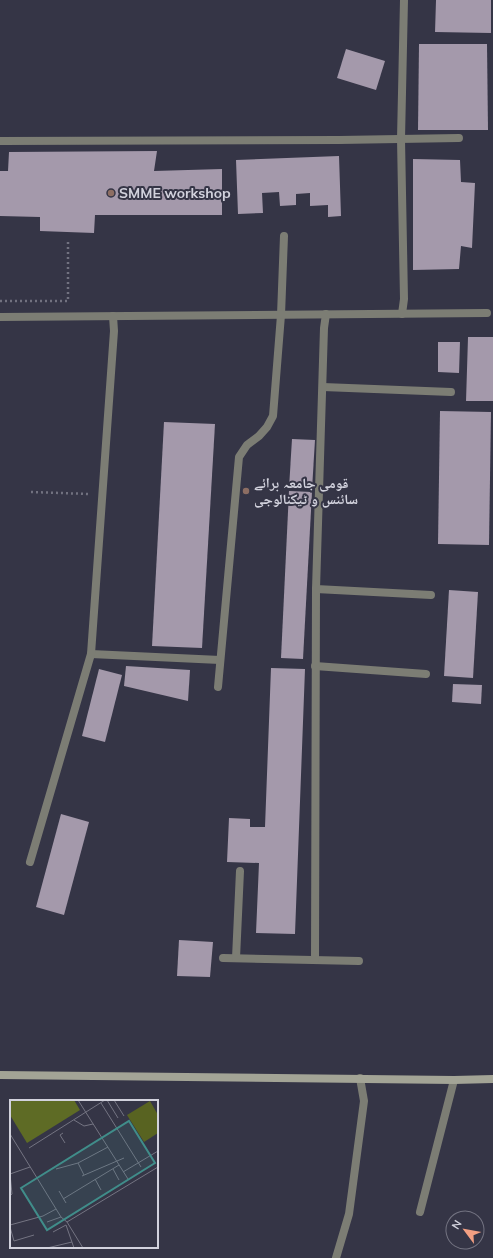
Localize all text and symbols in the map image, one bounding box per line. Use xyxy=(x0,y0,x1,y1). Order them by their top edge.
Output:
place label: SMME workshop xyxy=(119,184,231,202)
marker: SMME workshop xyxy=(106,188,116,198)
place label: قومی جامعہ برائے سائنس و ٹیکنالوجی xyxy=(254,474,358,508)
marker: قومی جامعہ برائے سائنس و ٹیکنالوجی xyxy=(241,486,251,496)
inset map xyxy=(10,1100,158,1248)
north arrow xyxy=(445,1210,485,1250)
text: N xyxy=(448,1217,465,1232)

